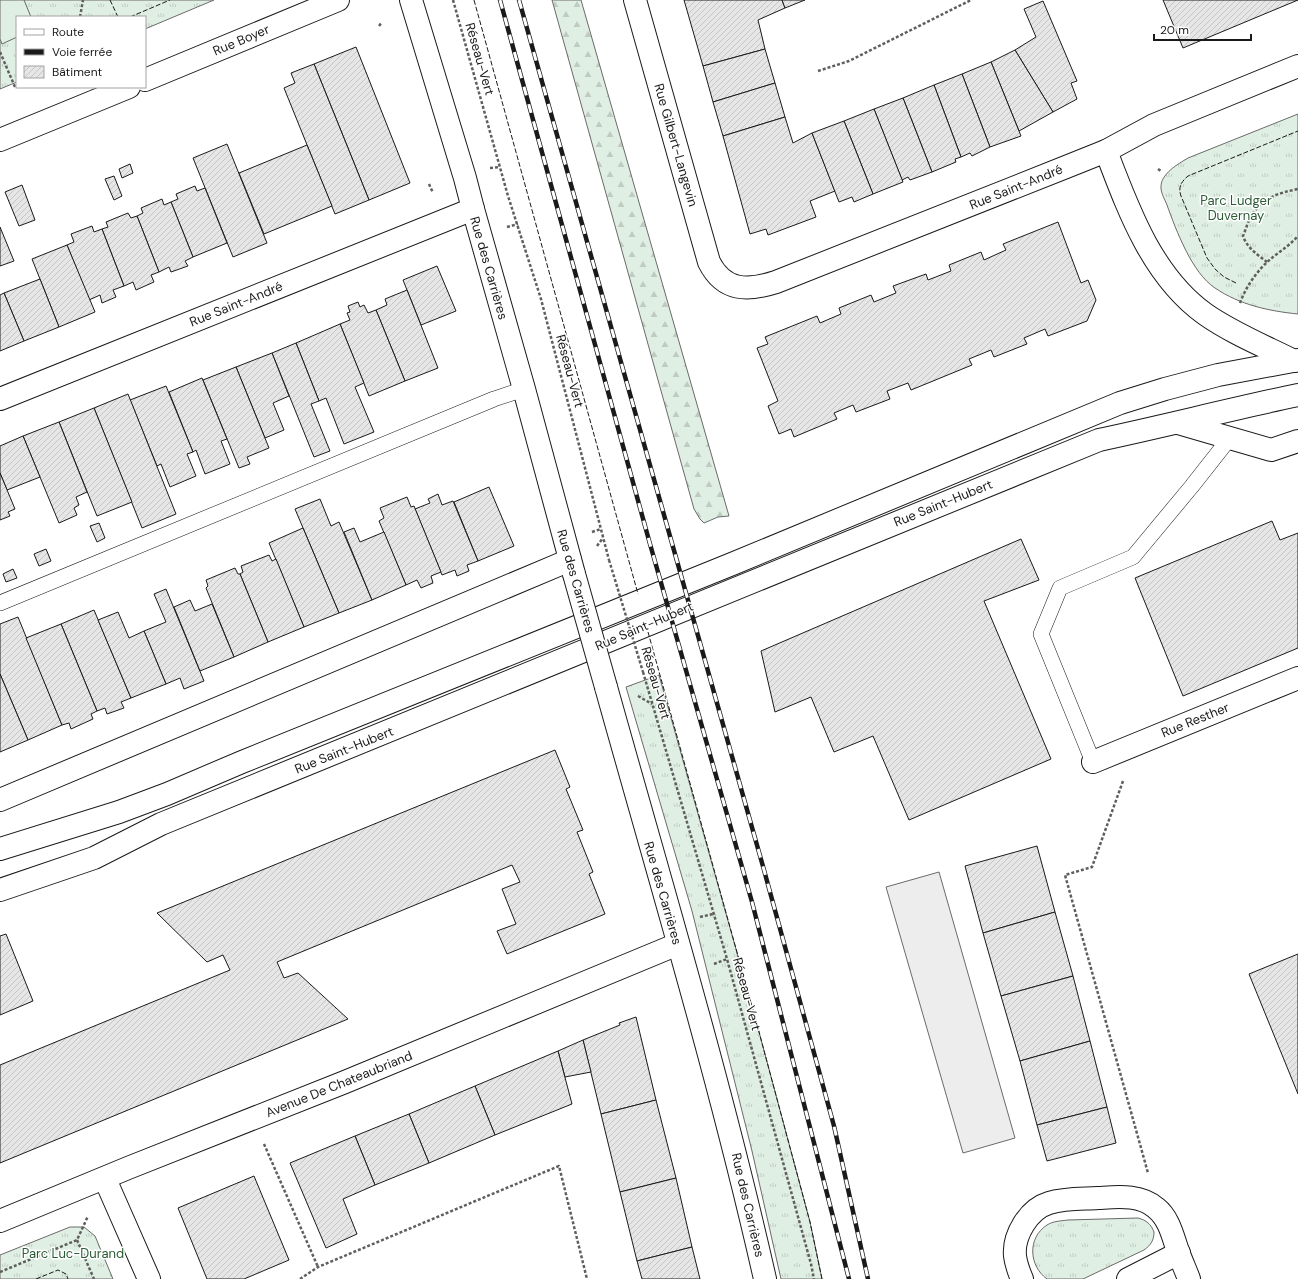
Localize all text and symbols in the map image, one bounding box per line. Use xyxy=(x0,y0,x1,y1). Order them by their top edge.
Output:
legend xyxy=(16,16,146,88)
scale bar xyxy=(1154,16,1251,42)
street label: Rue Boyer xyxy=(210,20,272,60)
street label: Réseau-Vert xyxy=(462,21,498,97)
text: 20 m xyxy=(1160,22,1189,38)
text: Route xyxy=(52,24,84,40)
text: Voie ferrée xyxy=(52,44,112,60)
text: Bâtiment xyxy=(52,64,103,80)
street label: Rue Gilbert-Langevin xyxy=(650,81,702,209)
street label: Rue Saint-André xyxy=(967,161,1065,213)
park label: Parc Ludger Duvernay xyxy=(1200,192,1272,224)
street label: Rue des Carrières xyxy=(466,214,512,322)
street label: Rue Saint-André xyxy=(187,278,285,330)
street label: Réseau-Vert xyxy=(552,333,588,409)
street label: Rue Saint-Hubert xyxy=(891,475,995,531)
street label: Rue des Carrières xyxy=(553,527,599,635)
street label: Rue Saint-Hubert xyxy=(592,598,696,654)
street label: Réseau-Vert xyxy=(638,645,674,721)
street label: Rue Resther xyxy=(1159,699,1232,741)
street label: Rue Saint-Hubert xyxy=(292,722,396,778)
street label: Rue des Carrières xyxy=(640,839,686,947)
street label: Réseau-Vert xyxy=(729,956,765,1032)
street label: Avenue De Chateaubriand xyxy=(263,1047,415,1121)
street label: Rue des Carrières xyxy=(728,1151,768,1259)
park label: Parc Luc-Durand xyxy=(22,1245,124,1262)

